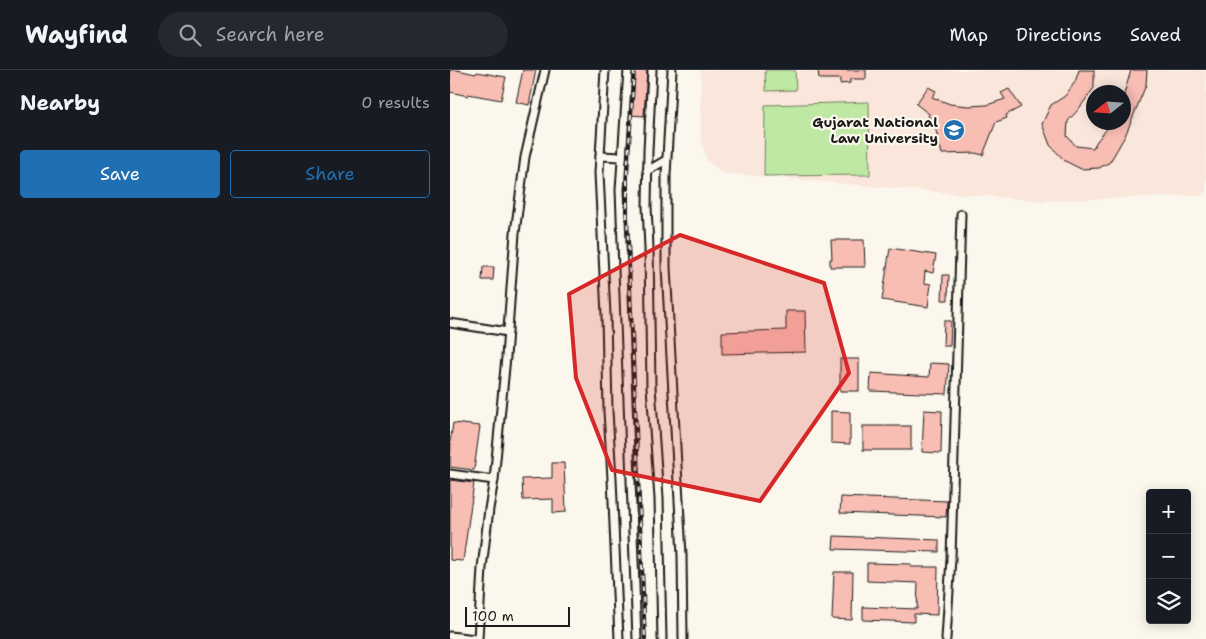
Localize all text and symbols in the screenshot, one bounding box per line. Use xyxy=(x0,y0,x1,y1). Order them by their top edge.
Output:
search box xyxy=(158,12,508,57)
text: Wayfind xyxy=(25,19,128,51)
icon: search xyxy=(176,21,204,49)
text: Search here xyxy=(216,22,324,47)
text: Map xyxy=(950,23,988,47)
text: Directions xyxy=(1016,23,1102,47)
text: Saved xyxy=(1130,23,1181,47)
north arrow xyxy=(1086,85,1131,130)
text: Nearby xyxy=(20,89,100,117)
text: 0 results xyxy=(361,92,430,113)
place label: Gujarat National Law University xyxy=(812,113,938,147)
school or university icon: Gujarat National Law University xyxy=(942,118,966,142)
button: Save xyxy=(20,150,220,198)
button: Share xyxy=(230,150,430,198)
map controls xyxy=(1146,489,1191,624)
button: + xyxy=(1146,489,1191,534)
button: − xyxy=(1146,534,1191,579)
button: layers xyxy=(1146,579,1191,624)
scale bar xyxy=(465,604,570,627)
text: 100 m xyxy=(472,607,514,625)

